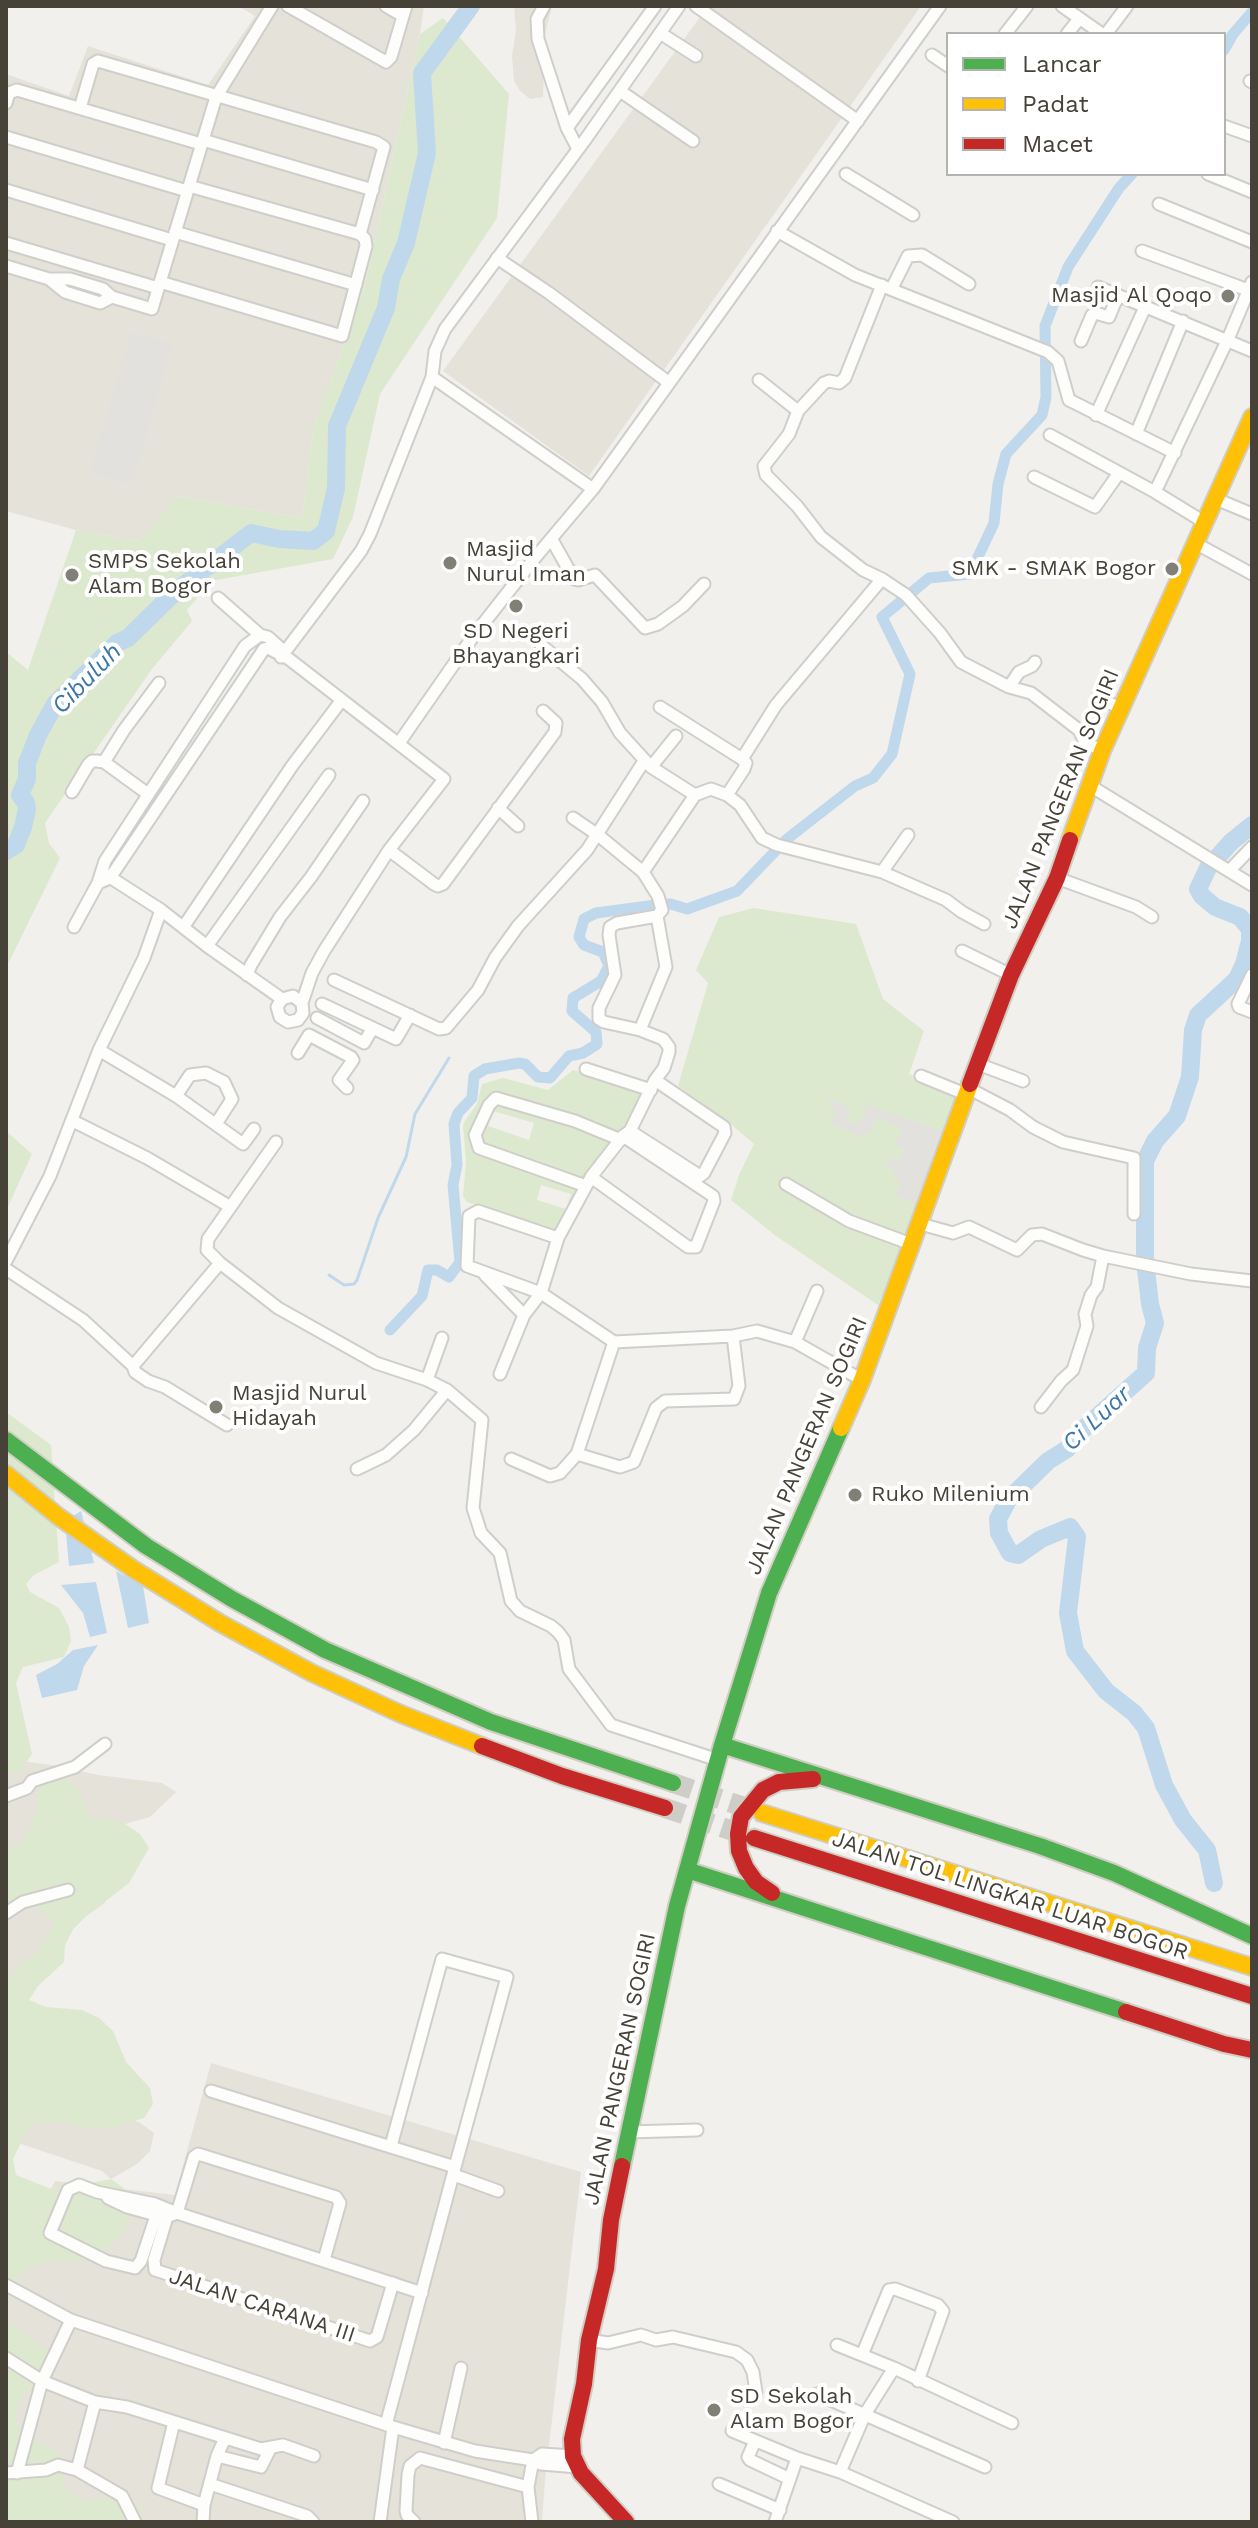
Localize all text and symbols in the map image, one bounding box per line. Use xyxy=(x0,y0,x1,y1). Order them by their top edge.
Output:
legend xyxy=(946,32,1226,176)
text: Lancar xyxy=(1022,50,1102,78)
text: Padat xyxy=(1022,90,1088,118)
text: Macet xyxy=(1022,130,1093,158)
place label: Masjid Al Qoqo xyxy=(1051,283,1212,309)
marker: Masjid Al Qoqo xyxy=(1219,287,1237,305)
place label: Masjid Nurul Iman xyxy=(466,537,586,588)
place label: SMPS Sekolah Alam Bogor xyxy=(88,549,241,600)
marker: Masjid Nurul Iman xyxy=(441,554,459,572)
place label: SMK - SMAK Bogor xyxy=(952,556,1156,582)
marker: SMK - SMAK Bogor xyxy=(1163,560,1181,578)
marker: SMPS Sekolah Alam Bogor xyxy=(63,566,81,584)
marker: SD Negeri Bhayangkari xyxy=(507,597,525,615)
place label: SD Negeri Bhayangkari xyxy=(452,619,580,670)
water label: Cibuluh xyxy=(46,638,128,720)
street label: JALAN PANGERAN SOGIRI xyxy=(997,665,1125,933)
street label: JALAN PANGERAN SOGIRI xyxy=(741,1313,873,1579)
water label: Ci Luar xyxy=(1057,1380,1137,1458)
place label: Masjid Nurul Hidayah xyxy=(232,1381,367,1432)
marker: Masjid Nurul Hidayah xyxy=(207,1398,225,1416)
place label: Ruko Milenium xyxy=(871,1482,1030,1508)
marker: Ruko Milenium xyxy=(846,1486,864,1504)
street label: JALAN TOL LINGKAR LUAR BOGOR xyxy=(829,1826,1191,1966)
street label: JALAN PANGERAN SOGIRI xyxy=(578,1930,662,2208)
street label: JALAN CARANA III xyxy=(166,2263,358,2349)
place label: SD Sekolah Alam Bogor xyxy=(730,2384,854,2436)
marker: SD Sekolah Alam Bogor xyxy=(705,2401,723,2419)

